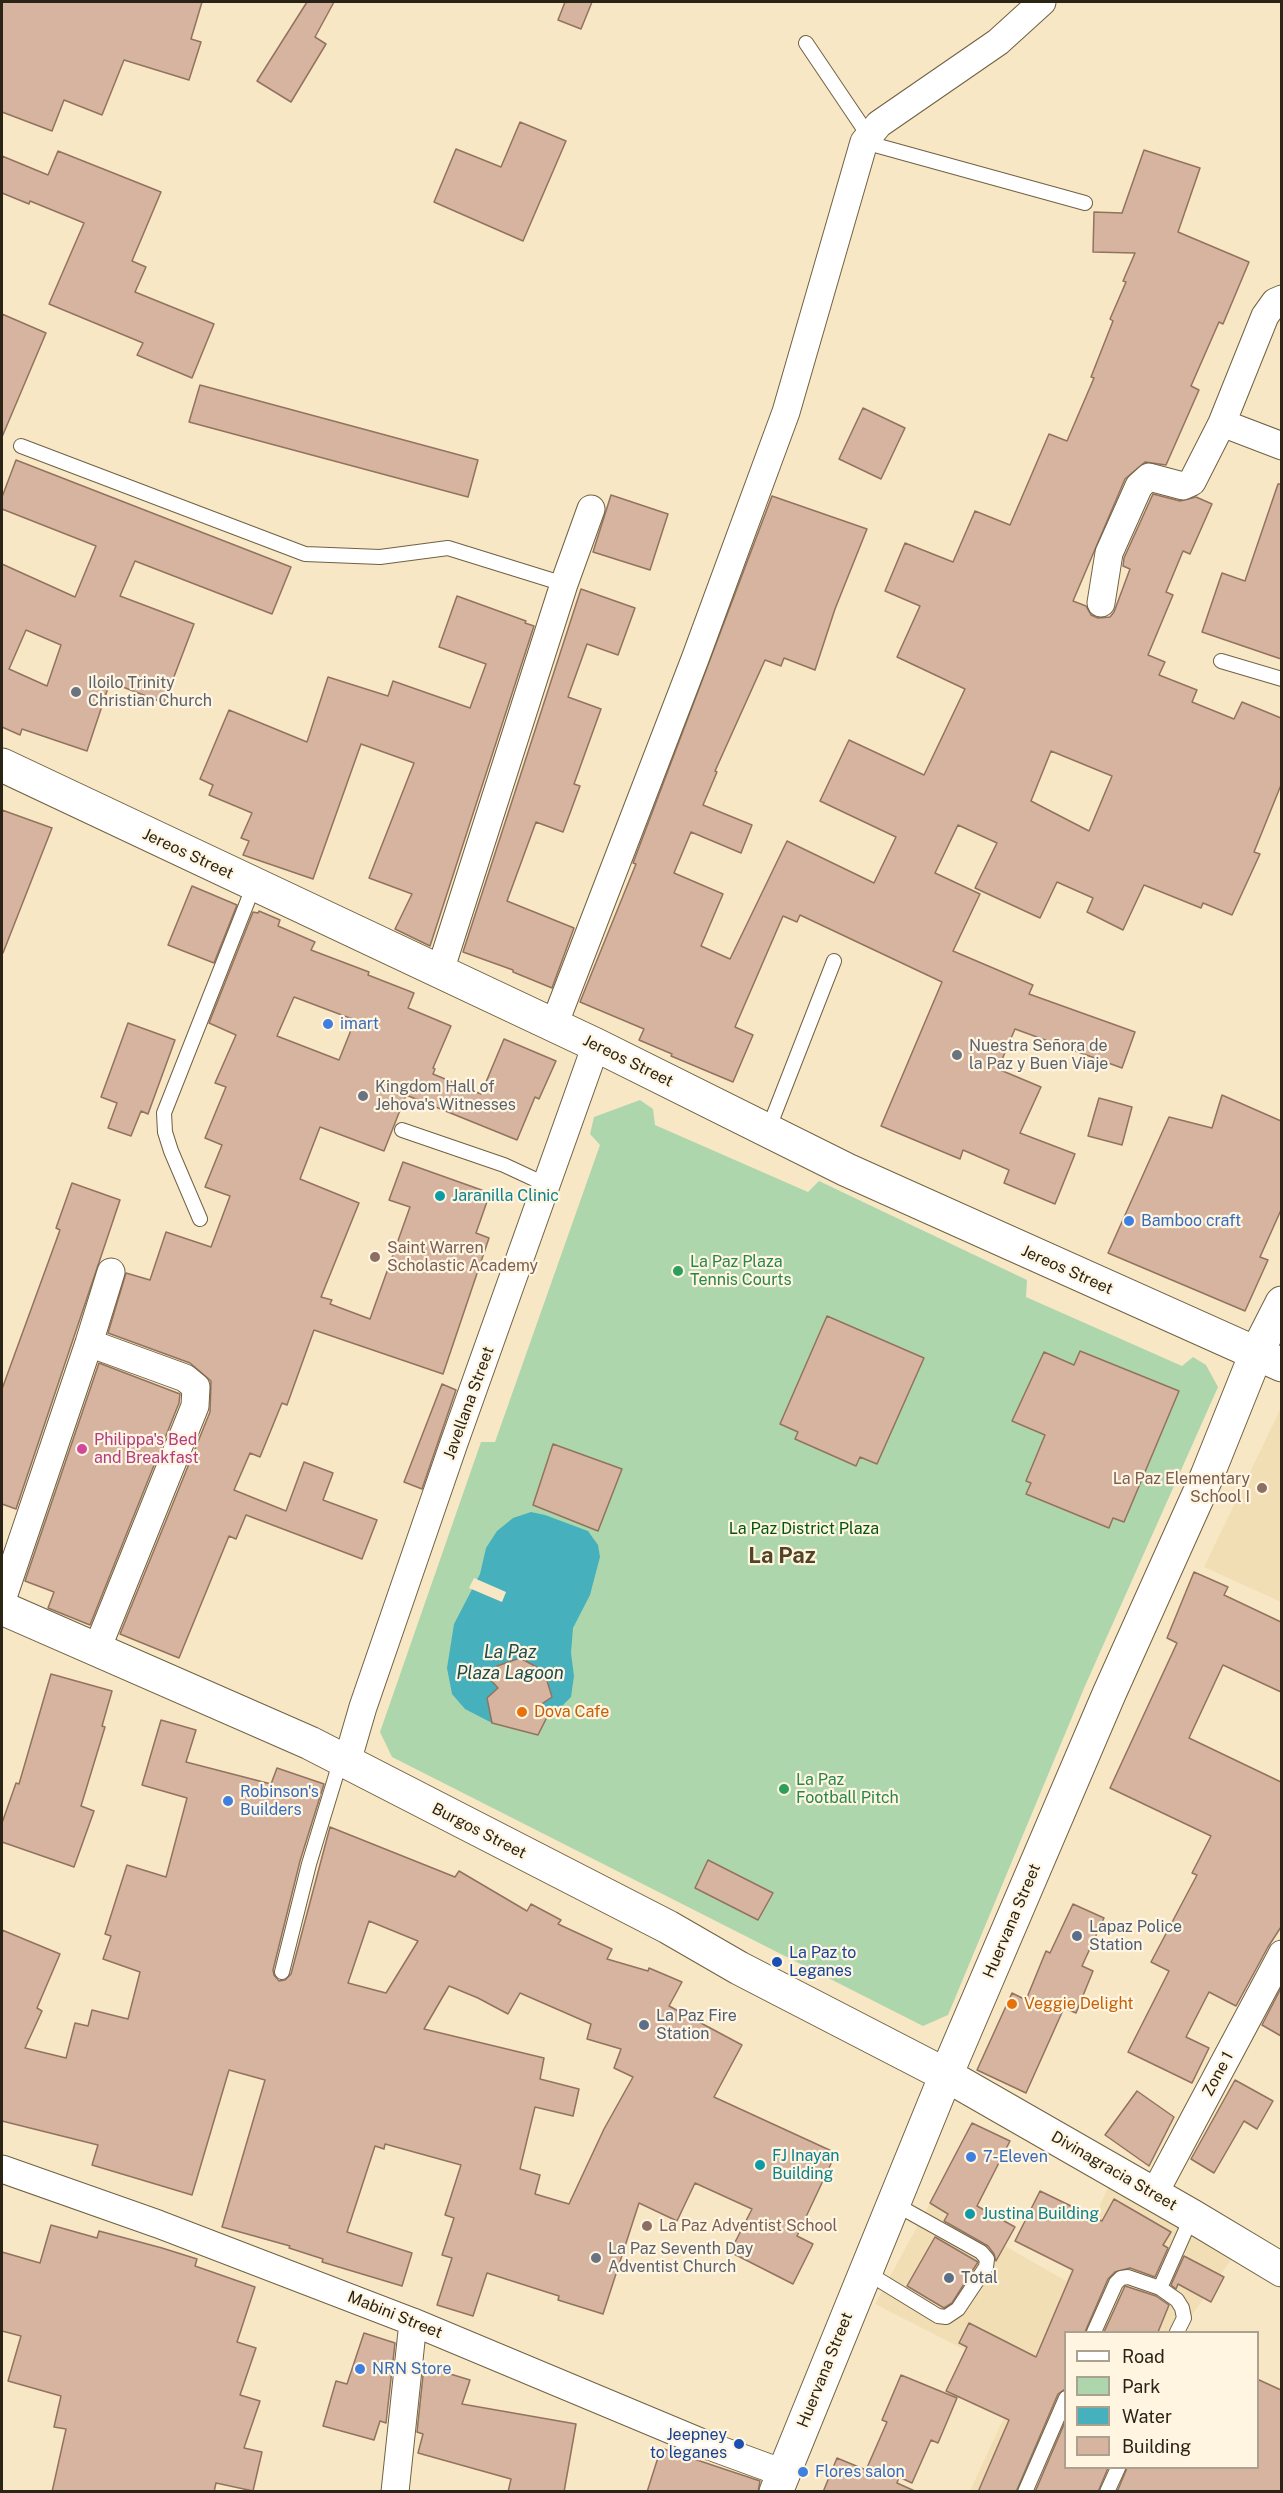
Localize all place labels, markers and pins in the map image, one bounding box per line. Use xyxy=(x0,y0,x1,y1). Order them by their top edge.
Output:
place label: Iloilo Trinity Christian Church xyxy=(88,673,212,711)
marker: Iloilo Trinity Christian Church xyxy=(69,685,83,699)
place label: imart xyxy=(340,1014,379,1034)
marker: imart xyxy=(321,1017,335,1031)
place label: Nuestra Señora de la Paz y Buen Viaje xyxy=(969,1036,1108,1074)
marker: Nuestra Señora de la Paz y Buen Viaje xyxy=(950,1048,964,1062)
place label: Kingdom Hall of Jehova's Witnesses xyxy=(375,1077,516,1115)
marker: Kingdom Hall of Jehova's Witnesses xyxy=(356,1089,370,1103)
place label: Jaranilla Clinic xyxy=(452,1186,559,1206)
marker: Jaranilla Clinic xyxy=(433,1189,447,1203)
place label: Bamboo craft xyxy=(1141,1211,1241,1231)
marker: Bamboo craft xyxy=(1122,1214,1136,1228)
place label: Saint Warren Scholastic Academy xyxy=(387,1238,538,1276)
marker: Saint Warren Scholastic Academy xyxy=(368,1250,382,1264)
place label: La Paz Plaza Tennis Courts xyxy=(690,1252,792,1290)
marker: La Paz Plaza Tennis Courts xyxy=(671,1264,685,1278)
place label: Philippa's Bed and Breakfast xyxy=(94,1430,199,1468)
marker: Philippa's Bed and Breakfast xyxy=(75,1442,89,1456)
place label: La Paz Elementary School I xyxy=(1113,1469,1250,1507)
marker: La Paz Elementary School I xyxy=(1255,1481,1269,1495)
place label: Dova Cafe xyxy=(534,1702,609,1722)
marker: Dova Cafe xyxy=(515,1705,529,1719)
place label: La Paz Football Pitch xyxy=(796,1770,899,1808)
place label: Robinson's Builders xyxy=(240,1782,319,1820)
marker: La Paz Football Pitch xyxy=(777,1782,791,1796)
marker: Robinson's Builders xyxy=(221,1794,235,1808)
place label: Lapaz Police Station xyxy=(1089,1917,1182,1955)
marker: Lapaz Police Station xyxy=(1070,1929,1084,1943)
place label: La Paz to Leganes xyxy=(789,1943,856,1981)
marker: La Paz to Leganes xyxy=(770,1955,784,1969)
place label: Veggie Delight xyxy=(1024,1994,1134,2014)
marker: Veggie Delight xyxy=(1005,1997,1019,2011)
place label: La Paz Fire Station xyxy=(656,2006,737,2044)
marker: La Paz Fire Station xyxy=(637,2018,651,2032)
place label: FJ Inayan Building xyxy=(772,2146,840,2184)
place label: 7-Eleven xyxy=(983,2147,1048,2167)
marker: 7-Eleven xyxy=(964,2150,978,2164)
marker: FJ Inayan Building xyxy=(753,2158,767,2172)
place label: Justina Building xyxy=(982,2204,1099,2224)
marker: Justina Building xyxy=(963,2207,977,2221)
place label: La Paz Adventist School xyxy=(659,2216,837,2236)
marker: La Paz Adventist School xyxy=(640,2219,654,2233)
place label: La Paz Seventh Day Adventist Church xyxy=(608,2239,753,2277)
marker: La Paz Seventh Day Adventist Church xyxy=(589,2251,603,2265)
place label: Total xyxy=(961,2268,998,2288)
marker: Total xyxy=(942,2271,956,2285)
place label: NRN Store xyxy=(372,2359,451,2379)
marker: NRN Store xyxy=(353,2362,367,2376)
place label: Jeepney to leganes xyxy=(650,2425,727,2463)
marker: Jeepney to leganes xyxy=(732,2437,746,2451)
place label: Flores salon xyxy=(815,2462,905,2482)
marker: Flores salon xyxy=(796,2465,810,2479)

